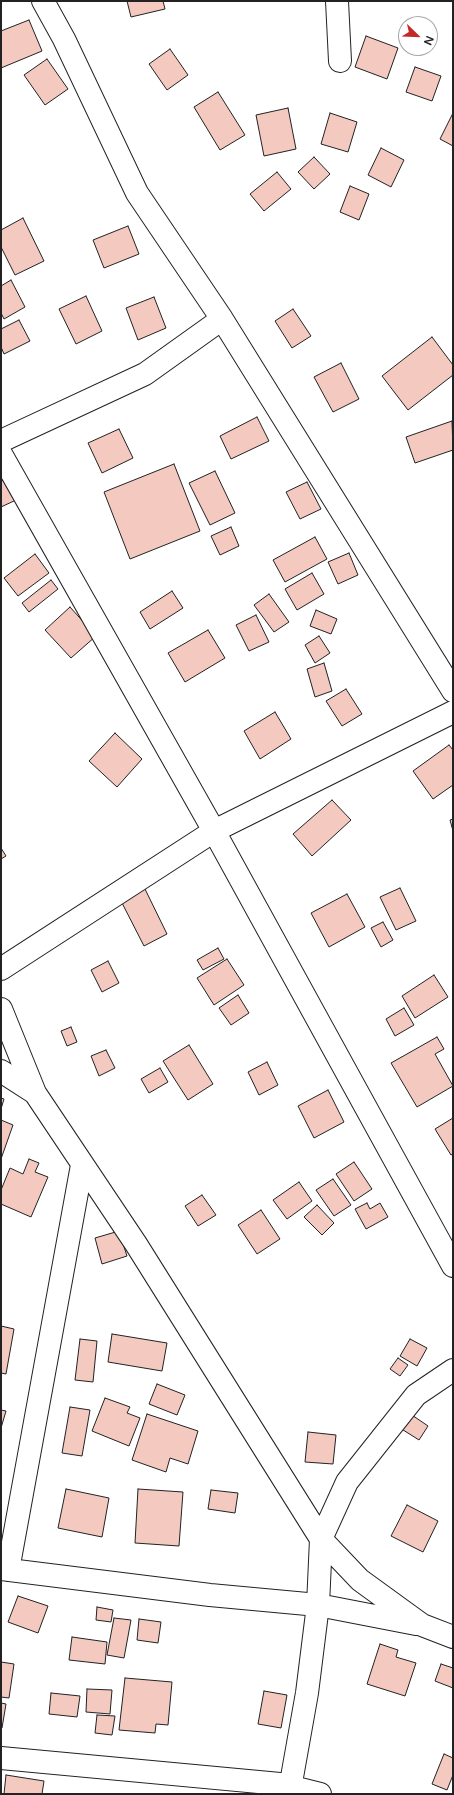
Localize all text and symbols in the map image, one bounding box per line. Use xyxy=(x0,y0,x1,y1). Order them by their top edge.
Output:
north arrow xyxy=(398,16,438,56)
text: N xyxy=(421,34,436,47)

